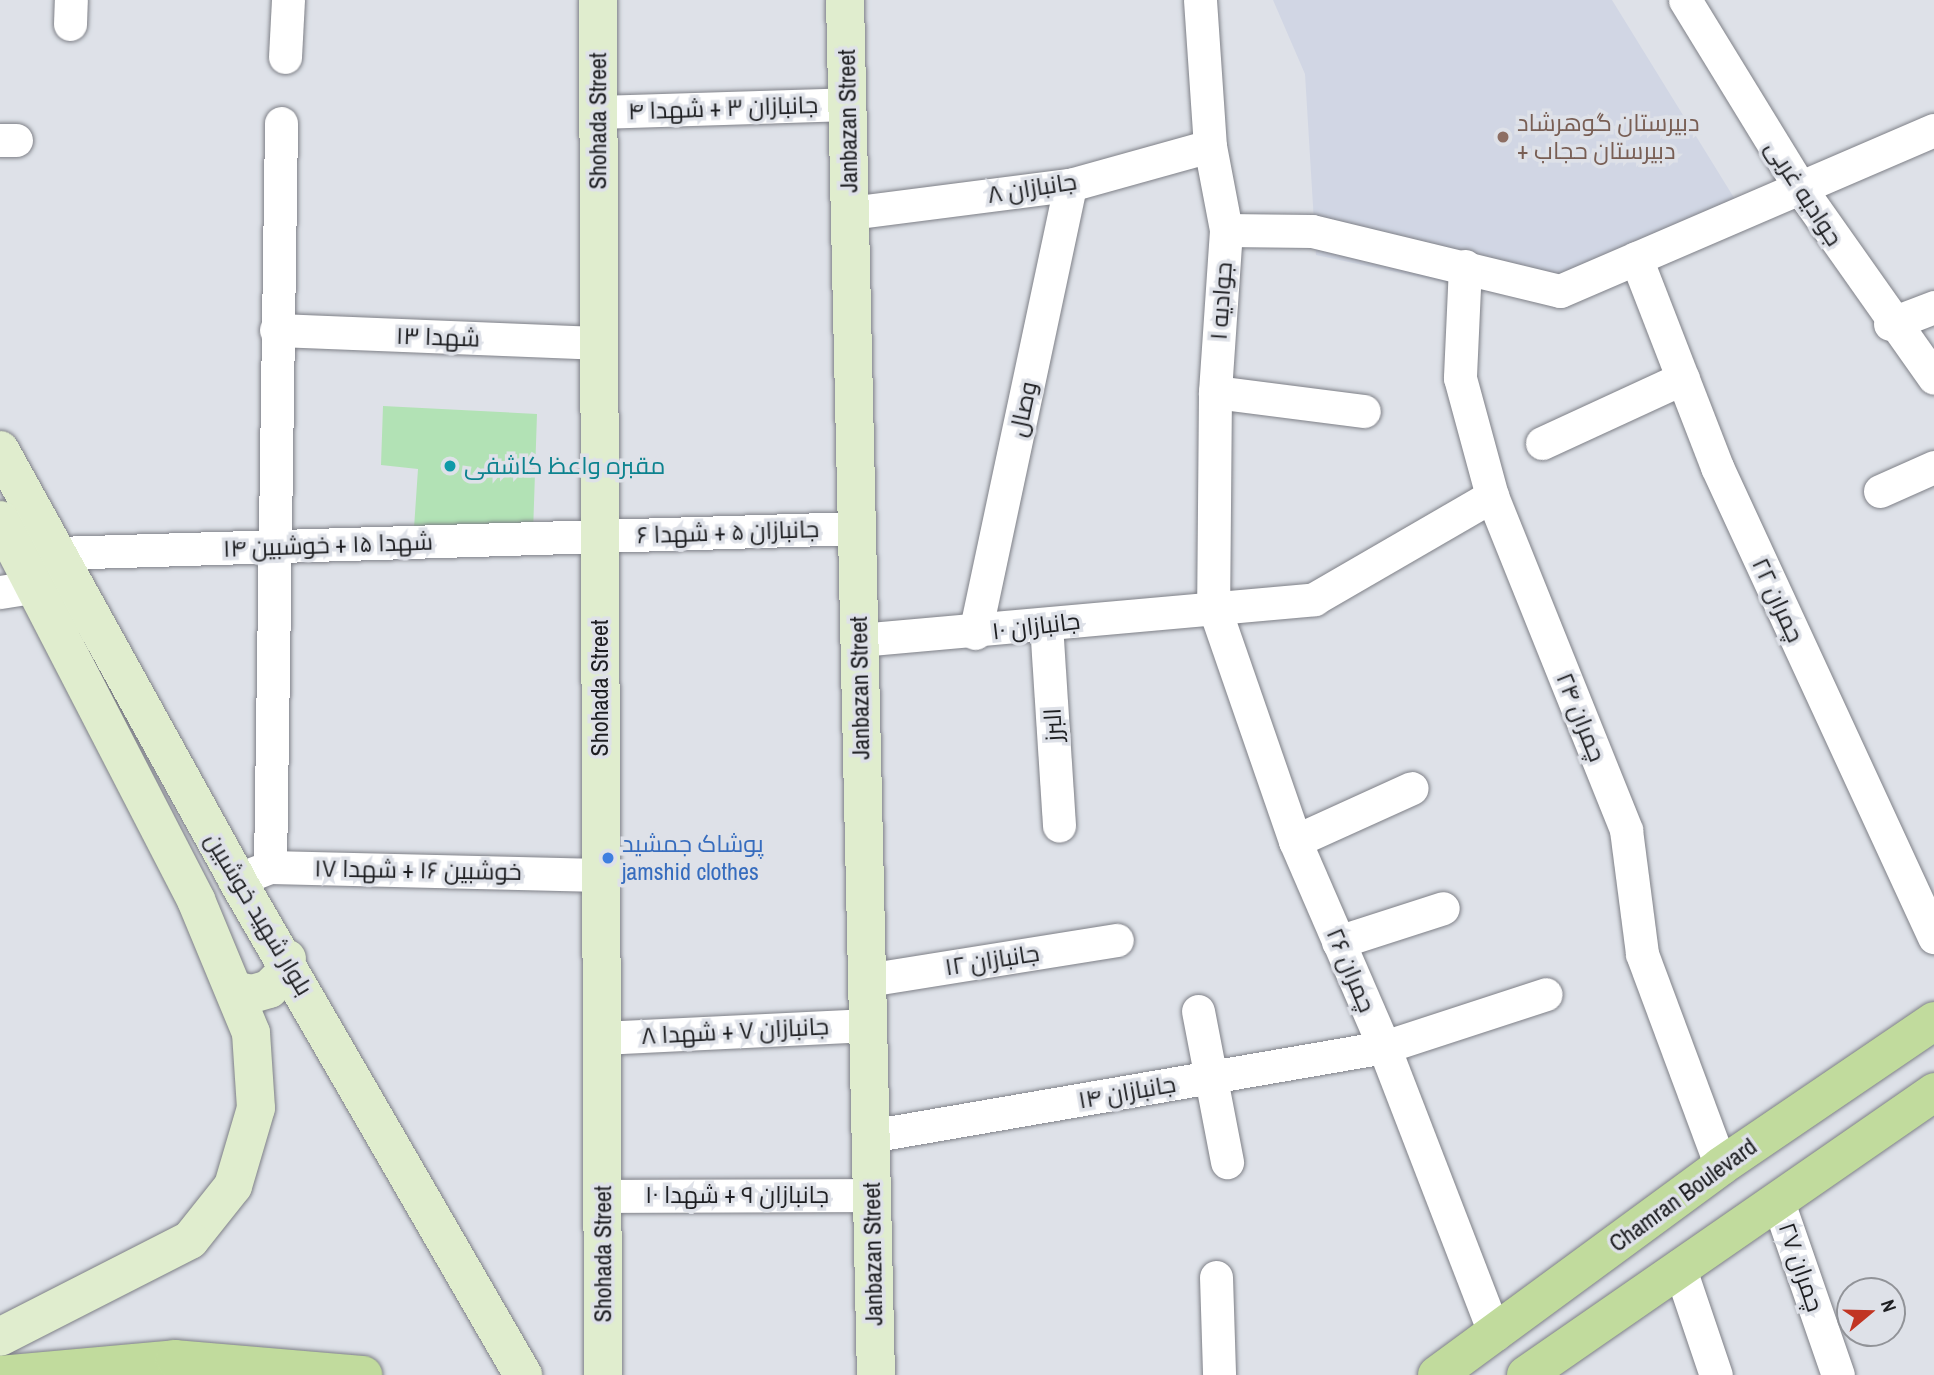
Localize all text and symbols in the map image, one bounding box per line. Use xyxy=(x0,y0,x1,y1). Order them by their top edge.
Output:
street label: Janbazan Street xyxy=(832,49,864,193)
street label: Shohada Street xyxy=(584,53,612,189)
street label: جانبازان ۳ + شهدا ۴ xyxy=(627,90,819,126)
place label: دبیرستان گوهرشاد + دبیرستان حجاب xyxy=(1517,109,1700,165)
marker: دبیرستان گوهرشاد + دبیرستان حجاب xyxy=(1495,129,1511,145)
street label: جوادیه غربی xyxy=(1759,135,1849,251)
street label: جانبازان ۸ xyxy=(985,167,1079,209)
street label: جوادیه ۱ xyxy=(1204,261,1238,341)
street label: شهدا ۱۳ xyxy=(395,321,481,353)
street label: وصال xyxy=(1003,379,1043,439)
place label: مقبره واعظ کاشفی xyxy=(464,452,665,480)
marker: مقبره واعظ کاشفی xyxy=(442,458,458,474)
street label: جانبازان ۵ + شهدا ۶ xyxy=(636,514,820,550)
street label: شهدا ۱۵ + خوشبین ۱۴ xyxy=(222,527,434,563)
street label: چمران ۲۲ xyxy=(1746,553,1810,647)
street label: جانبازان ۱۰ xyxy=(990,606,1082,646)
street label: Janbazan Street xyxy=(844,616,876,760)
street label: Shohada Street xyxy=(586,620,614,756)
street label: چمران ۲۴ xyxy=(1550,668,1612,766)
street label: البرز xyxy=(1038,707,1068,743)
street label: بلوار شهید خوشبین xyxy=(199,827,319,1001)
place label: پوشاک جمشید jamshid clothes xyxy=(622,830,764,886)
marker: پوشاک جمشید jamshid clothes xyxy=(600,850,616,866)
street label: خوشبین ۱۶ + شهدا ۱۷ xyxy=(314,854,522,886)
street label: چمران ۲۶ xyxy=(1320,924,1382,1016)
street label: جانبازان ۱۲ xyxy=(943,938,1041,982)
street label: جانبازان ۷ + شهدا ۸ xyxy=(640,1012,830,1050)
street label: جانبازان ۱۴ xyxy=(1076,1069,1178,1115)
street label: Chamran Boulevard xyxy=(1604,1132,1762,1258)
street label: جانبازان ۹ + شهدا ۱۰ xyxy=(645,1181,829,1209)
street label: Janbazan Street xyxy=(857,1182,889,1326)
street label: Shohada Street xyxy=(589,1186,617,1322)
street label: چمران ۲۷ xyxy=(1772,1219,1830,1315)
north arrow xyxy=(1836,1277,1906,1347)
text: N xyxy=(1875,1296,1903,1315)

